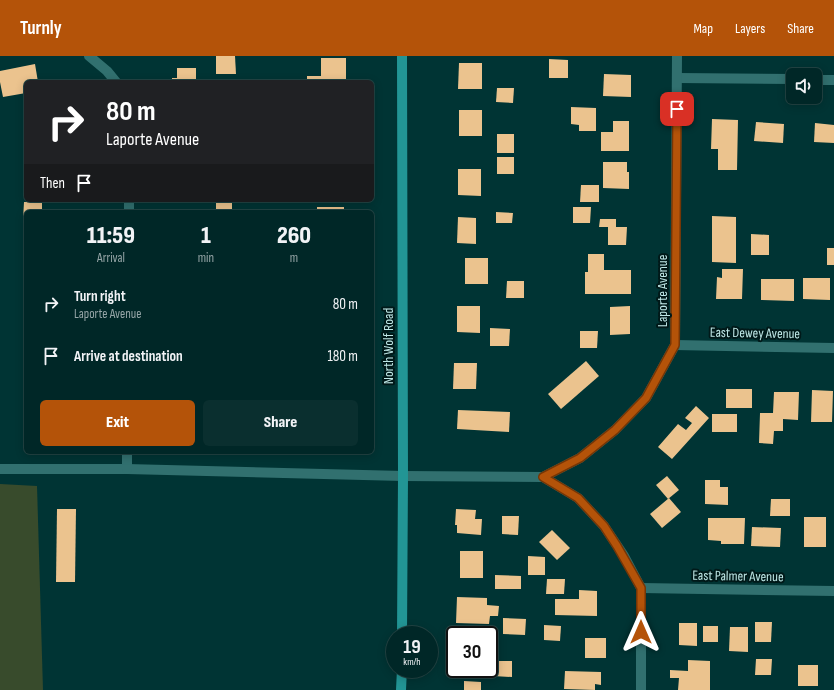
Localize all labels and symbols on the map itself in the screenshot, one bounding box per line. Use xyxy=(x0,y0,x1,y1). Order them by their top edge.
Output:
pin xyxy=(660,92,694,126)
street label: Laporte Avenue xyxy=(654,255,671,327)
street label: North Wolf Road xyxy=(380,308,397,384)
street label: East Dewey Avenue xyxy=(710,324,800,342)
street label: East Palmer Avenue xyxy=(692,567,784,585)
position arrow xyxy=(620,611,662,653)
speed limit sign: 30 xyxy=(446,626,498,678)

